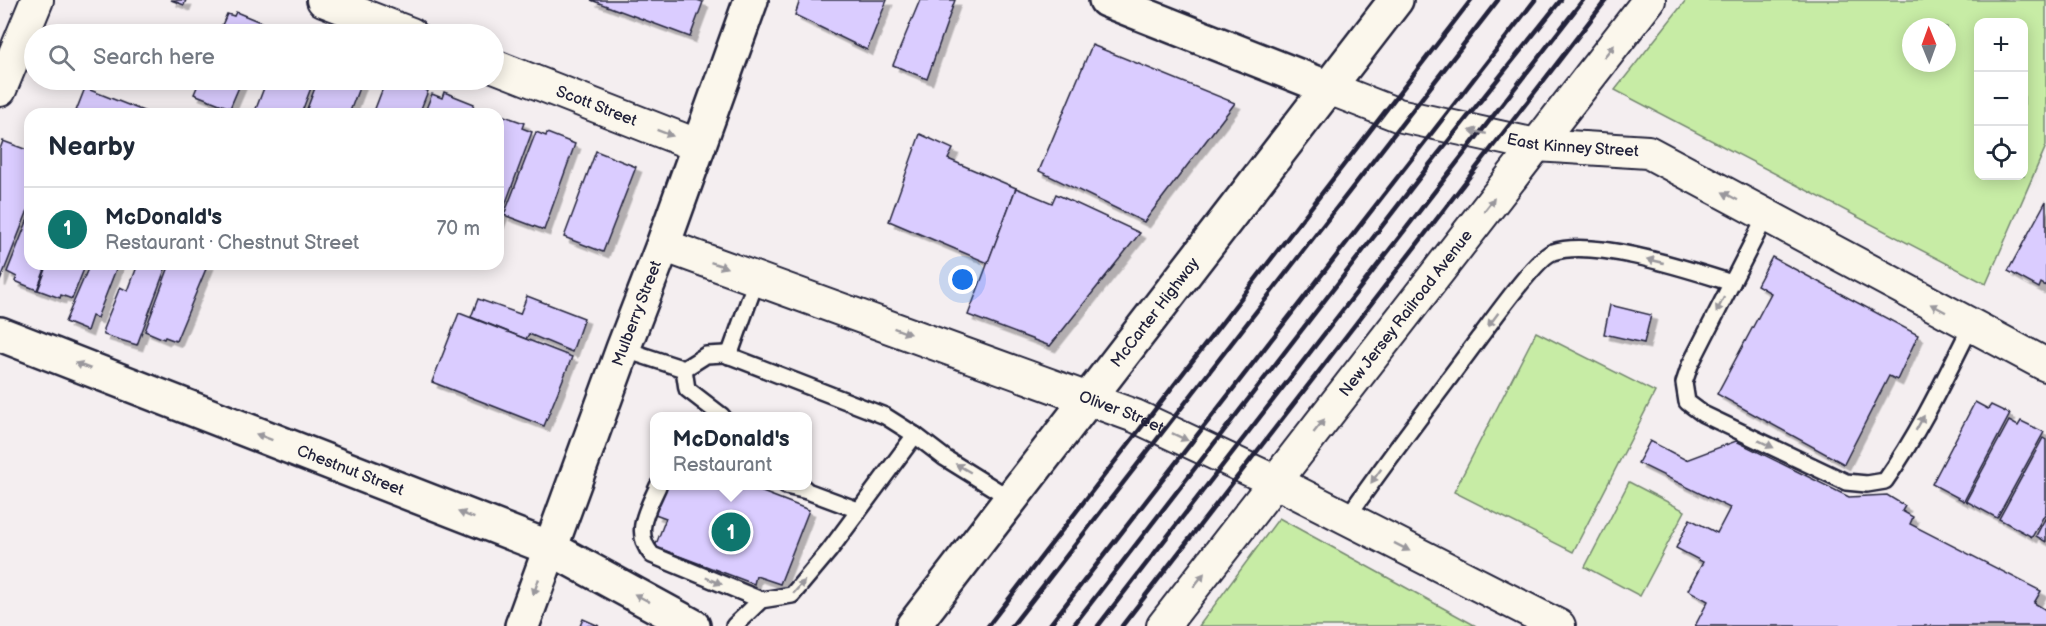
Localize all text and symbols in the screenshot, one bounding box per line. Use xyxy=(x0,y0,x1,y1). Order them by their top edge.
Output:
north arrow xyxy=(1902,18,1956,72)
map controls xyxy=(1974,18,2028,180)
button: + xyxy=(1974,18,2028,72)
search box xyxy=(24,24,504,90)
icon: search xyxy=(45,41,78,74)
text: Search here xyxy=(93,44,215,71)
one-way arrow xyxy=(1603,44,1615,59)
button: − xyxy=(1974,72,2028,126)
street label: Scott Street xyxy=(553,82,640,130)
button: locate xyxy=(1974,126,2028,180)
one-way arrow xyxy=(1469,127,1488,137)
one-way arrow xyxy=(657,129,675,139)
street label: East Kinney Street xyxy=(1505,129,1639,161)
text: Nearby xyxy=(48,132,135,163)
one-way arrow xyxy=(1721,191,1738,201)
one-way arrow xyxy=(1483,197,1496,213)
text: McDonald's xyxy=(105,204,222,231)
text: 1 xyxy=(63,217,72,241)
text: 70 m xyxy=(436,217,480,241)
street label: New Jersey Railroad Avenue xyxy=(1335,226,1477,400)
text: Restaurant · Chestnut Street xyxy=(105,231,359,255)
street label: McCarter Highway xyxy=(1107,253,1204,371)
one-way arrow xyxy=(1646,256,1665,266)
street label: Mulberry Street xyxy=(608,258,666,369)
one-way arrow xyxy=(710,260,728,270)
your location xyxy=(948,265,977,294)
one-way arrow xyxy=(1716,297,1725,314)
one-way arrow xyxy=(1930,303,1947,313)
one-way arrow xyxy=(1488,312,1500,327)
one-way arrow xyxy=(893,327,911,337)
one-way arrow xyxy=(73,361,91,371)
street label: Oliver Street xyxy=(1076,387,1167,438)
popup xyxy=(650,412,812,490)
one-way arrow xyxy=(1915,415,1925,432)
one-way arrow xyxy=(1312,418,1325,434)
text: McDonald's xyxy=(672,426,790,453)
one-way arrow xyxy=(255,432,273,442)
one-way arrow xyxy=(1172,433,1189,442)
one-way arrow xyxy=(1758,439,1775,448)
street label: Chestnut Street xyxy=(294,441,407,500)
text: Restaurant xyxy=(672,453,772,477)
one-way arrow xyxy=(954,463,971,473)
one-way arrow xyxy=(1370,467,1382,483)
one-way arrow xyxy=(456,510,474,520)
pin: 1 xyxy=(712,510,750,554)
one-way arrow xyxy=(1394,542,1411,552)
one-way arrow xyxy=(1193,572,1205,588)
one-way arrow xyxy=(705,576,723,586)
one-way arrow xyxy=(530,578,540,596)
one-way arrow xyxy=(792,579,805,595)
one-way arrow xyxy=(633,593,650,603)

